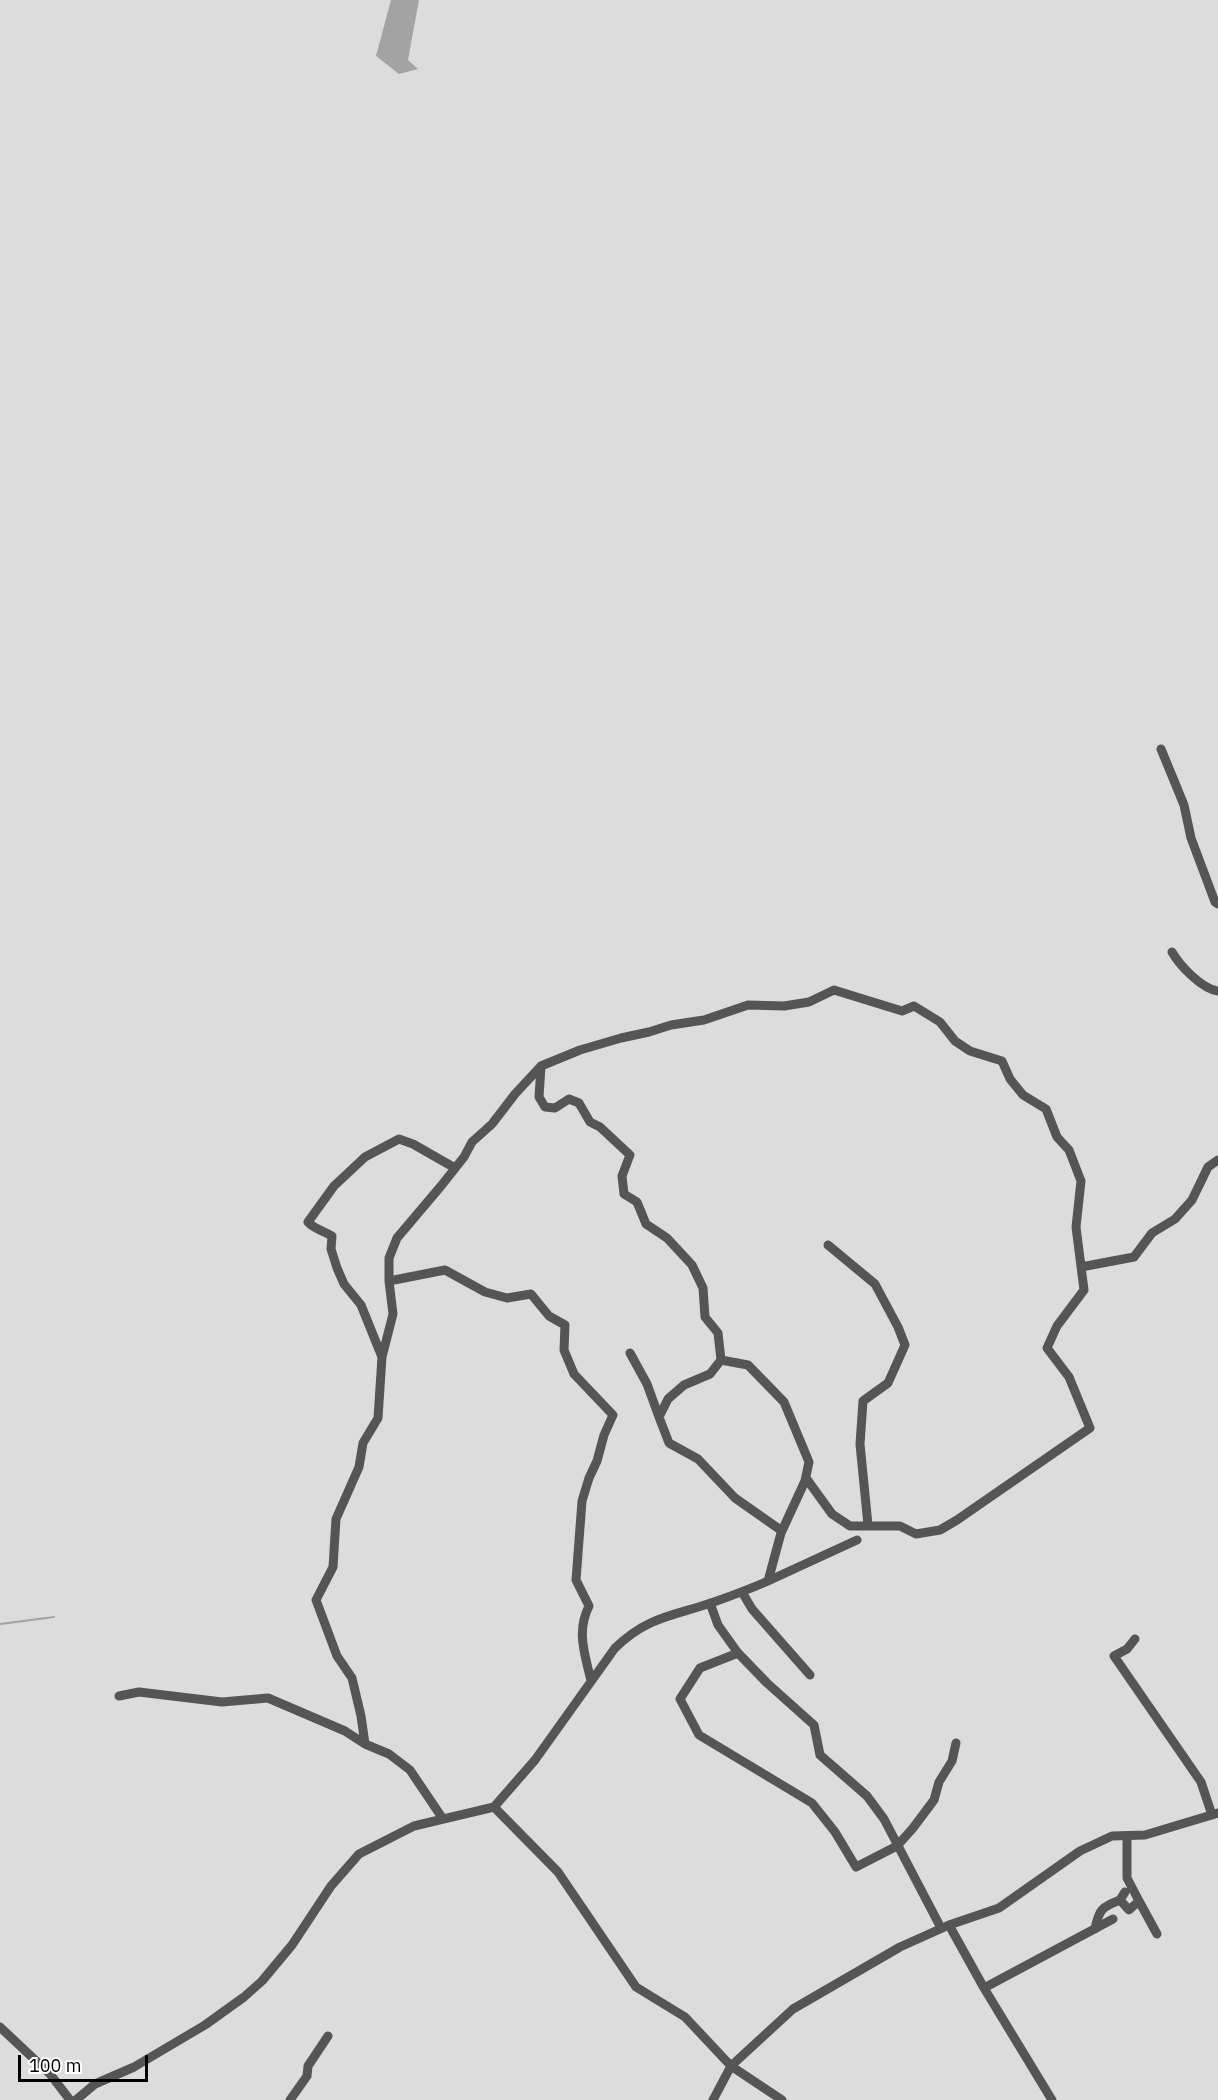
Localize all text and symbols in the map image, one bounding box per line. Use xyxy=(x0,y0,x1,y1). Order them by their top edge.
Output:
scale bar xyxy=(21,2043,152,2081)
text: 100 m xyxy=(29,2054,81,2077)

